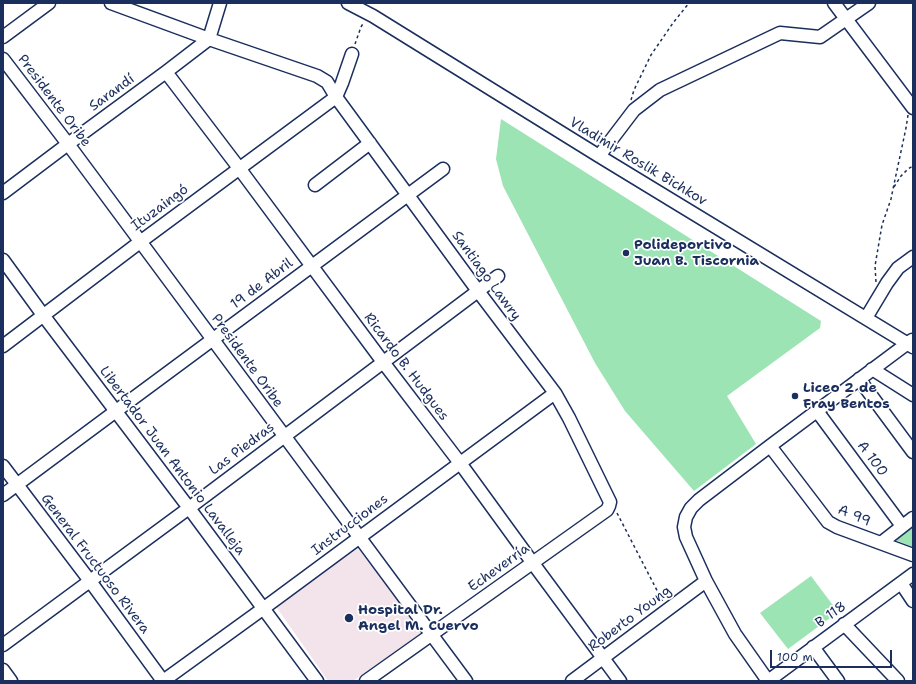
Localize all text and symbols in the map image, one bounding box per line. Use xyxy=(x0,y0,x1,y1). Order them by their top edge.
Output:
street label: Presidente Oribe xyxy=(14,51,94,151)
street label: Sarandí xyxy=(86,71,138,115)
street label: Vladimir Roslik Bichkov xyxy=(566,114,710,210)
street label: Ituzaingó xyxy=(128,181,192,235)
street label: Santiago Lawry xyxy=(448,228,524,324)
place label: Polideportivo Juan B. Tiscornia xyxy=(634,237,759,270)
marker: Polideportivo Juan B. Tiscornia xyxy=(621,248,631,258)
street label: 19 de Abril xyxy=(227,255,297,313)
street label: Ricardo B. Hudgues xyxy=(360,310,452,424)
street label: Presidente Oribe xyxy=(207,311,287,411)
street label: Libertador Juan Antonio Lavalleja xyxy=(95,363,249,559)
place label: Liceo 2 de Fray Bentos xyxy=(803,380,890,412)
marker: Liceo 2 de Fray Bentos xyxy=(790,391,800,401)
street label: Las Piedras xyxy=(206,419,278,479)
street label: A 100 xyxy=(853,438,891,480)
street label: General Fructuoso Rivera xyxy=(37,491,153,637)
street label: Instrucciones xyxy=(308,491,392,559)
street label: A 99 xyxy=(835,502,873,530)
street label: Echeverría xyxy=(465,540,533,596)
street label: Roberto Young xyxy=(585,582,675,656)
street label: B 118 xyxy=(812,598,850,632)
place label: Hospital Dr. Angel M. Cuervo xyxy=(358,602,479,634)
marker: Hospital Dr. Angel M. Cuervo xyxy=(343,612,355,624)
scale bar xyxy=(772,642,894,668)
text: 100 m xyxy=(777,649,813,665)

